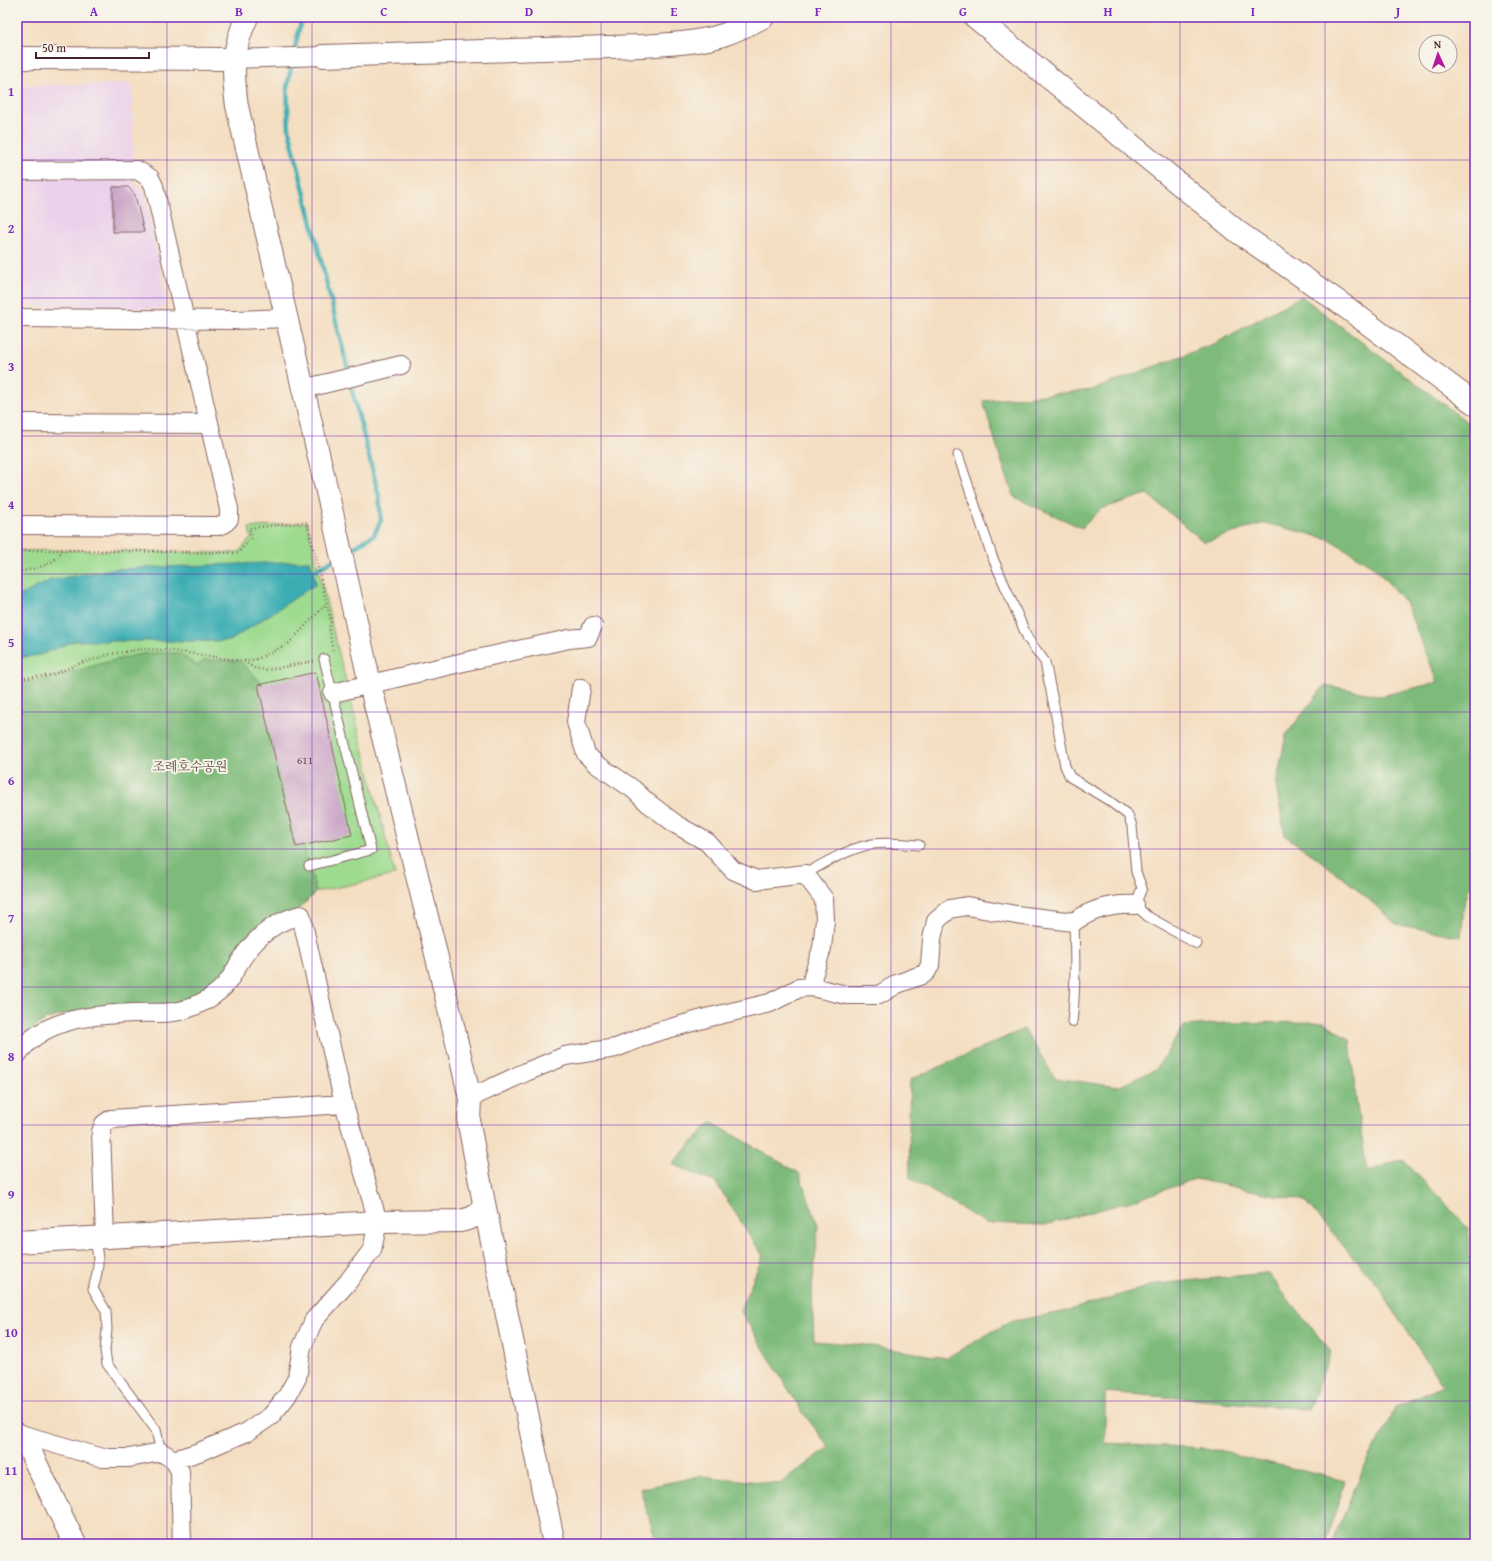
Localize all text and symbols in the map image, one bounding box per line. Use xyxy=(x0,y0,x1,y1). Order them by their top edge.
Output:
text: A xyxy=(90,2,99,21)
text: B xyxy=(235,2,243,21)
text: C xyxy=(380,2,388,21)
text: D xyxy=(525,2,533,21)
text: E xyxy=(671,2,678,21)
text: F xyxy=(815,2,822,21)
text: G xyxy=(959,2,967,21)
text: H xyxy=(1103,2,1113,21)
text: I xyxy=(1251,2,1255,21)
text: J xyxy=(1394,2,1401,21)
scale bar xyxy=(36,34,149,60)
north arrow xyxy=(1418,34,1458,74)
text: N xyxy=(1433,36,1442,52)
text: 50 m xyxy=(42,39,66,56)
text: 1 xyxy=(8,82,14,101)
text: 2 xyxy=(8,219,15,238)
text: 3 xyxy=(8,357,14,376)
text: 4 xyxy=(8,495,15,514)
text: 5 xyxy=(8,633,15,652)
house number: 611 xyxy=(297,752,313,768)
park label: 조례호수공원 xyxy=(152,757,228,776)
text: 6 xyxy=(8,771,15,790)
text: 7 xyxy=(8,909,15,928)
text: 8 xyxy=(8,1047,15,1066)
text: 9 xyxy=(8,1185,15,1204)
text: 10 xyxy=(4,1323,18,1342)
text: 11 xyxy=(4,1461,18,1480)

